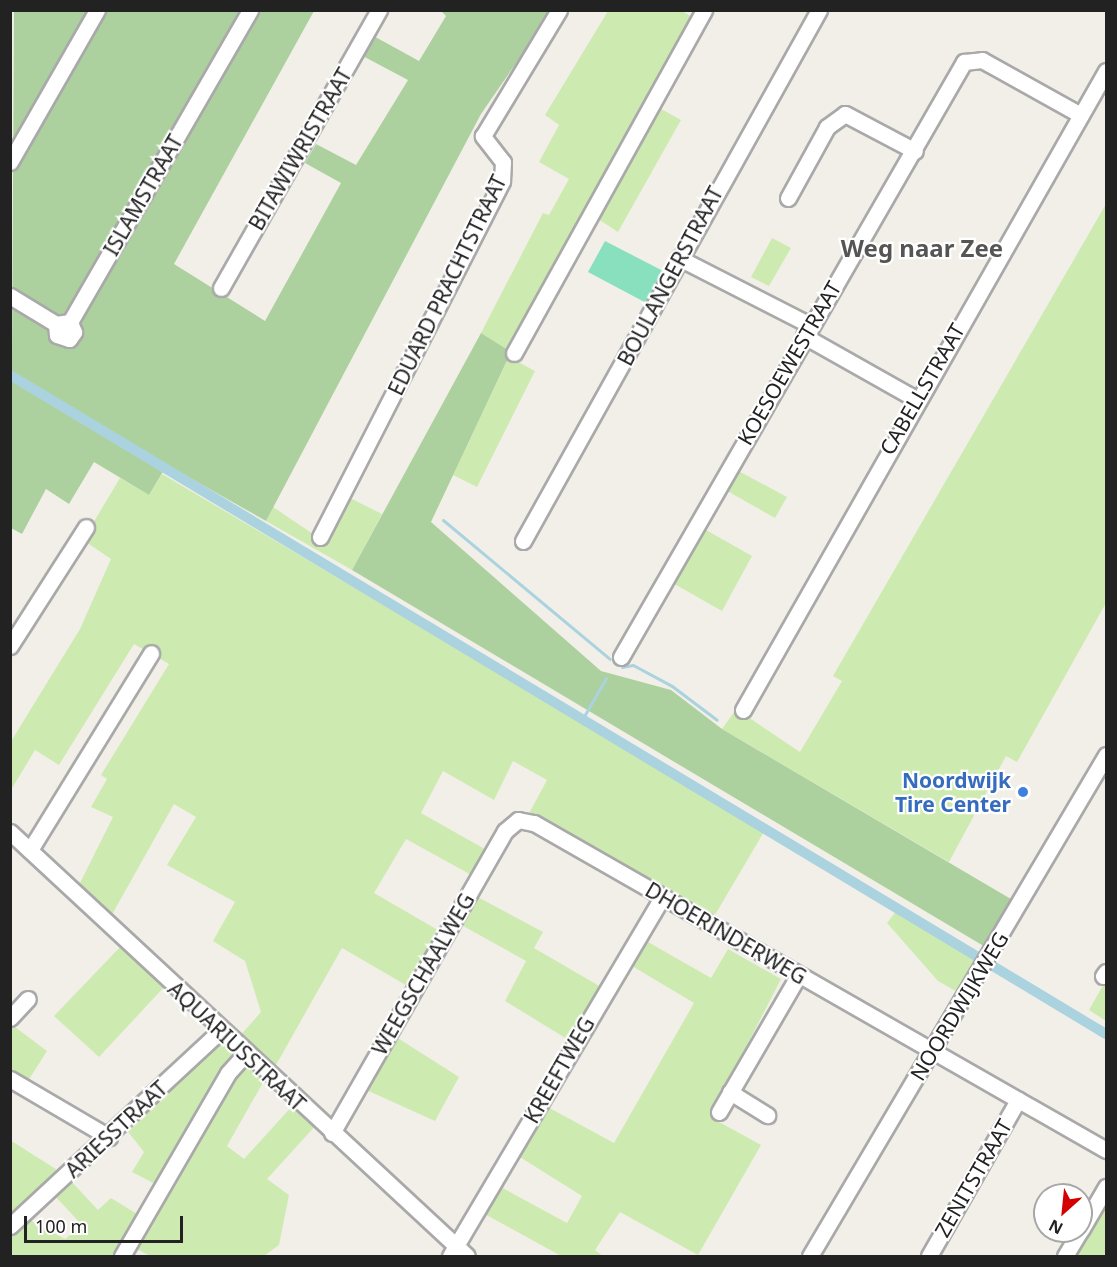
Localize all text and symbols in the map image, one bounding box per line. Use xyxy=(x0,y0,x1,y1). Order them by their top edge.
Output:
street label: BITAWIWRISTRAAT xyxy=(243,63,357,235)
street label: ISLAMSTRAAT xyxy=(98,130,188,260)
street label: EDUARD PRACHTSTRAAT xyxy=(383,171,511,399)
street label: BOULANGERSTRAAT xyxy=(612,182,728,370)
district label: Weg naar Zee xyxy=(841,234,1003,262)
street label: KOESOEWESTRAAT xyxy=(732,277,846,449)
street label: CABELLSTRAAT xyxy=(874,319,970,459)
place label: Noordwijk Tire Center xyxy=(895,767,1011,817)
marker: Noordwijk Tire Center xyxy=(1016,785,1030,799)
street label: DHOERINDERWEG xyxy=(641,877,811,989)
street label: WEEGSCHAALWEG xyxy=(366,889,480,1059)
street label: NOORDWIJKWEG xyxy=(905,927,1013,1085)
street label: AQUARIUSSTRAAT xyxy=(163,976,311,1116)
street label: KREEFTWEG xyxy=(518,1012,600,1128)
street label: ARIESSTRAAT xyxy=(60,1075,172,1183)
street label: ZENITSTRAAT xyxy=(929,1115,1017,1241)
north arrow xyxy=(1033,1183,1093,1243)
scale bar xyxy=(27,1204,186,1242)
text: 100 m xyxy=(35,1214,87,1238)
text: N xyxy=(1045,1215,1067,1240)

